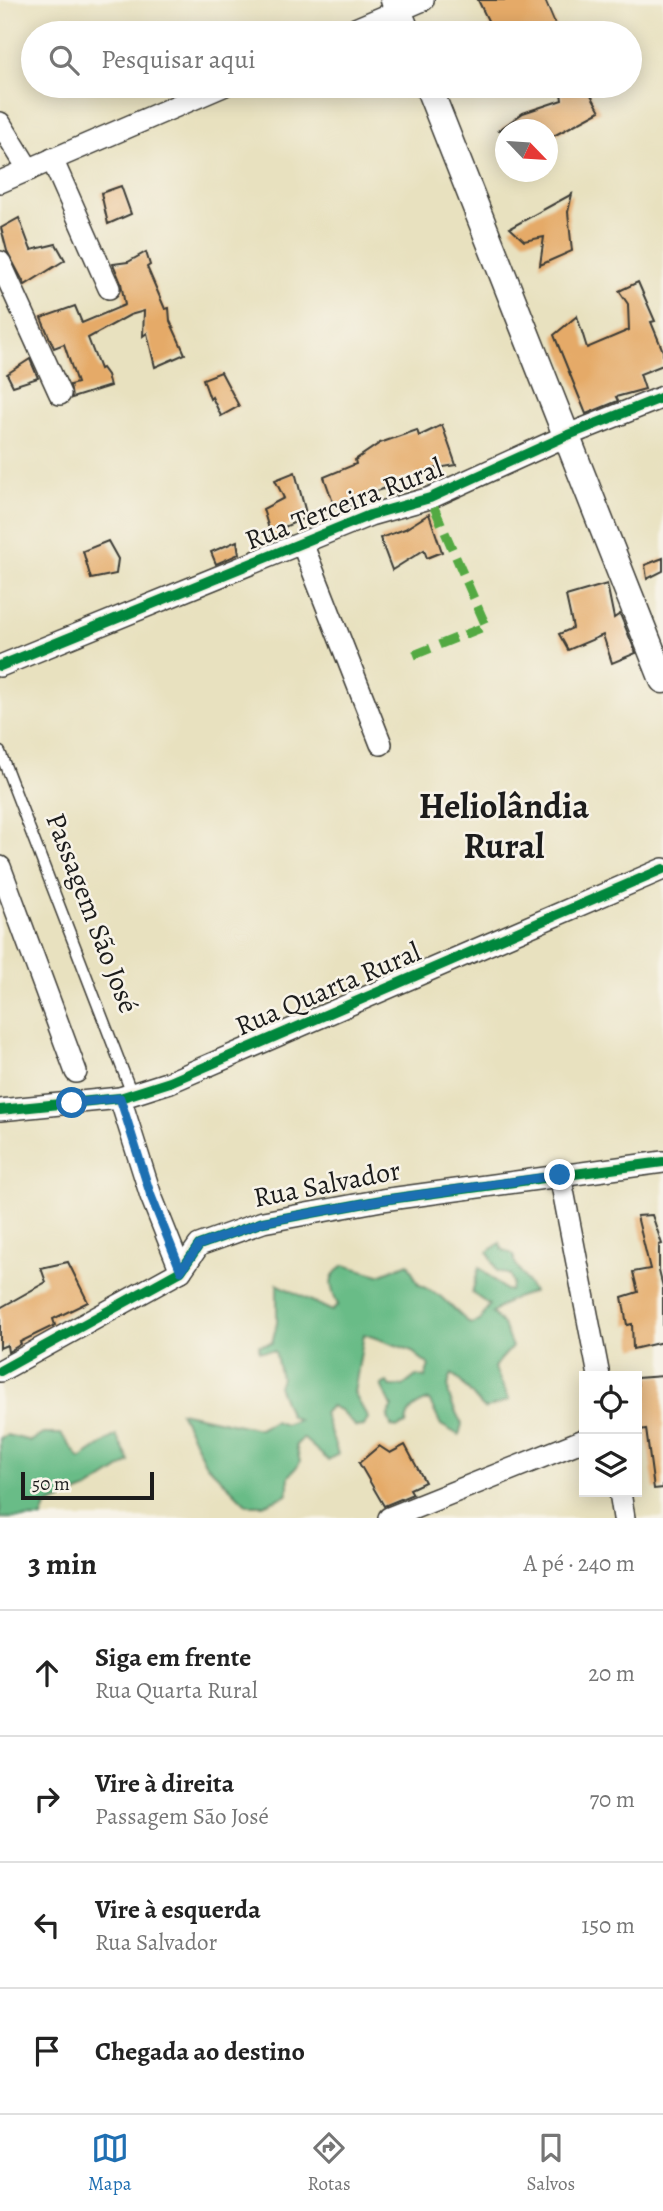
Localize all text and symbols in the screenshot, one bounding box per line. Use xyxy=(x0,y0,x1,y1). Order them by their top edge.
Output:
search box xyxy=(21,21,642,98)
icon: search xyxy=(45,41,83,79)
text: Pesquisar aqui xyxy=(101,42,256,77)
north arrow xyxy=(495,119,558,182)
street label: Rua Terceira Rural xyxy=(240,449,449,559)
district label: Heliolândia Rural xyxy=(419,782,589,870)
street label: Passagem São José xyxy=(36,807,148,1019)
street label: Rua Quarta Rural xyxy=(229,933,427,1045)
route start xyxy=(56,1087,87,1118)
street label: Rua Salvador xyxy=(250,1151,404,1217)
route end xyxy=(544,1159,575,1190)
map controls xyxy=(579,1371,642,1497)
button: locate xyxy=(579,1371,642,1434)
button: layers xyxy=(579,1434,642,1497)
scale bar xyxy=(21,1469,154,1501)
text: 50 m xyxy=(32,1471,70,1497)
text: 3 min xyxy=(28,1544,97,1584)
text: A pé · 240 m xyxy=(524,1548,635,1579)
text: Siga em frente xyxy=(95,1640,251,1675)
icon: ahead xyxy=(28,1654,66,1692)
text: 20 m xyxy=(588,1658,635,1689)
text: Rua Quarta Rural xyxy=(95,1675,258,1706)
text: Vire à direita xyxy=(95,1766,234,1801)
icon: right xyxy=(28,1780,66,1818)
text: 70 m xyxy=(589,1784,635,1815)
text: Passagem São José xyxy=(95,1801,269,1832)
text: Vire à esquerda xyxy=(95,1892,261,1927)
icon: left xyxy=(28,1906,66,1944)
text: 150 m xyxy=(581,1910,635,1941)
text: Rua Salvador xyxy=(95,1927,217,1958)
icon: arrive xyxy=(28,2032,66,2070)
text: Chegada ao destino xyxy=(95,2034,305,2069)
tab: Mapa xyxy=(88,2129,132,2197)
tab: Rotas xyxy=(307,2129,351,2197)
tab: Salvos xyxy=(527,2129,575,2197)

